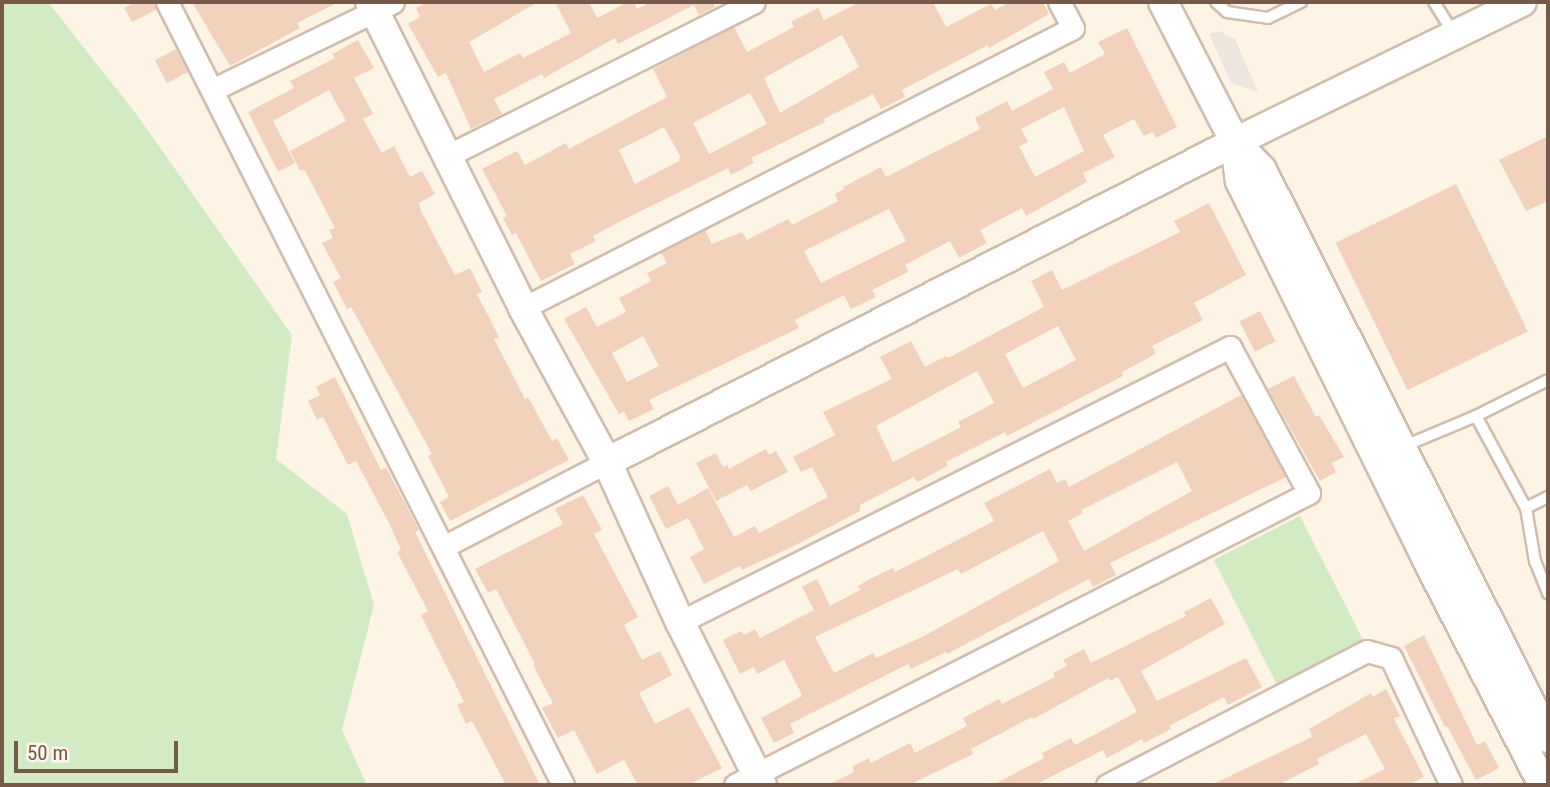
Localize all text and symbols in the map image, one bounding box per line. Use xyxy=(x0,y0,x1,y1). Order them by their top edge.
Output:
scale bar xyxy=(18,728,182,772)
text: 50 m xyxy=(27,741,68,765)

